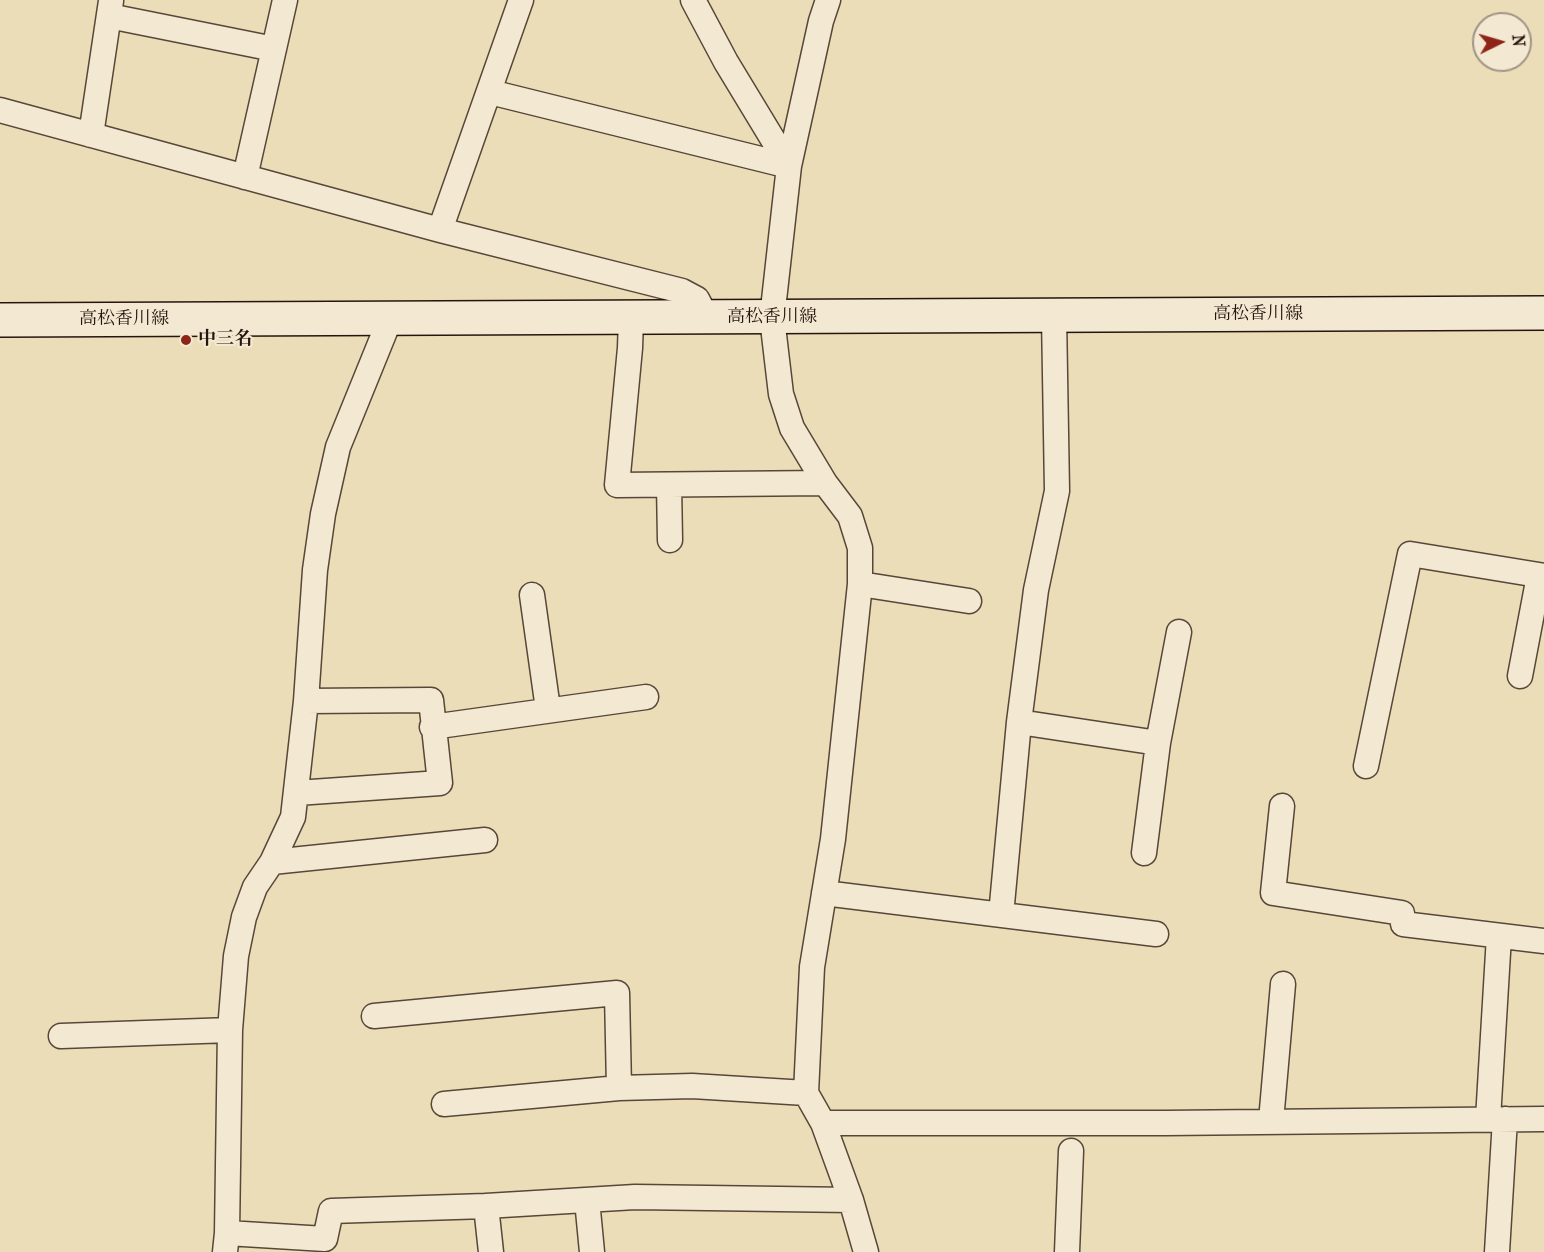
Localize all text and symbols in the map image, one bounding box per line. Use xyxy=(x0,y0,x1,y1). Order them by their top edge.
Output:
north arrow xyxy=(1472,12,1532,72)
text: N xyxy=(1508,34,1528,47)
street label: 高松香川線 xyxy=(1213,304,1303,326)
street label: 高松香川線 xyxy=(727,307,817,329)
street label: 高松香川線 xyxy=(79,309,169,331)
place label: 中三名 xyxy=(198,329,252,351)
marker: 中三名 xyxy=(179,333,193,347)

